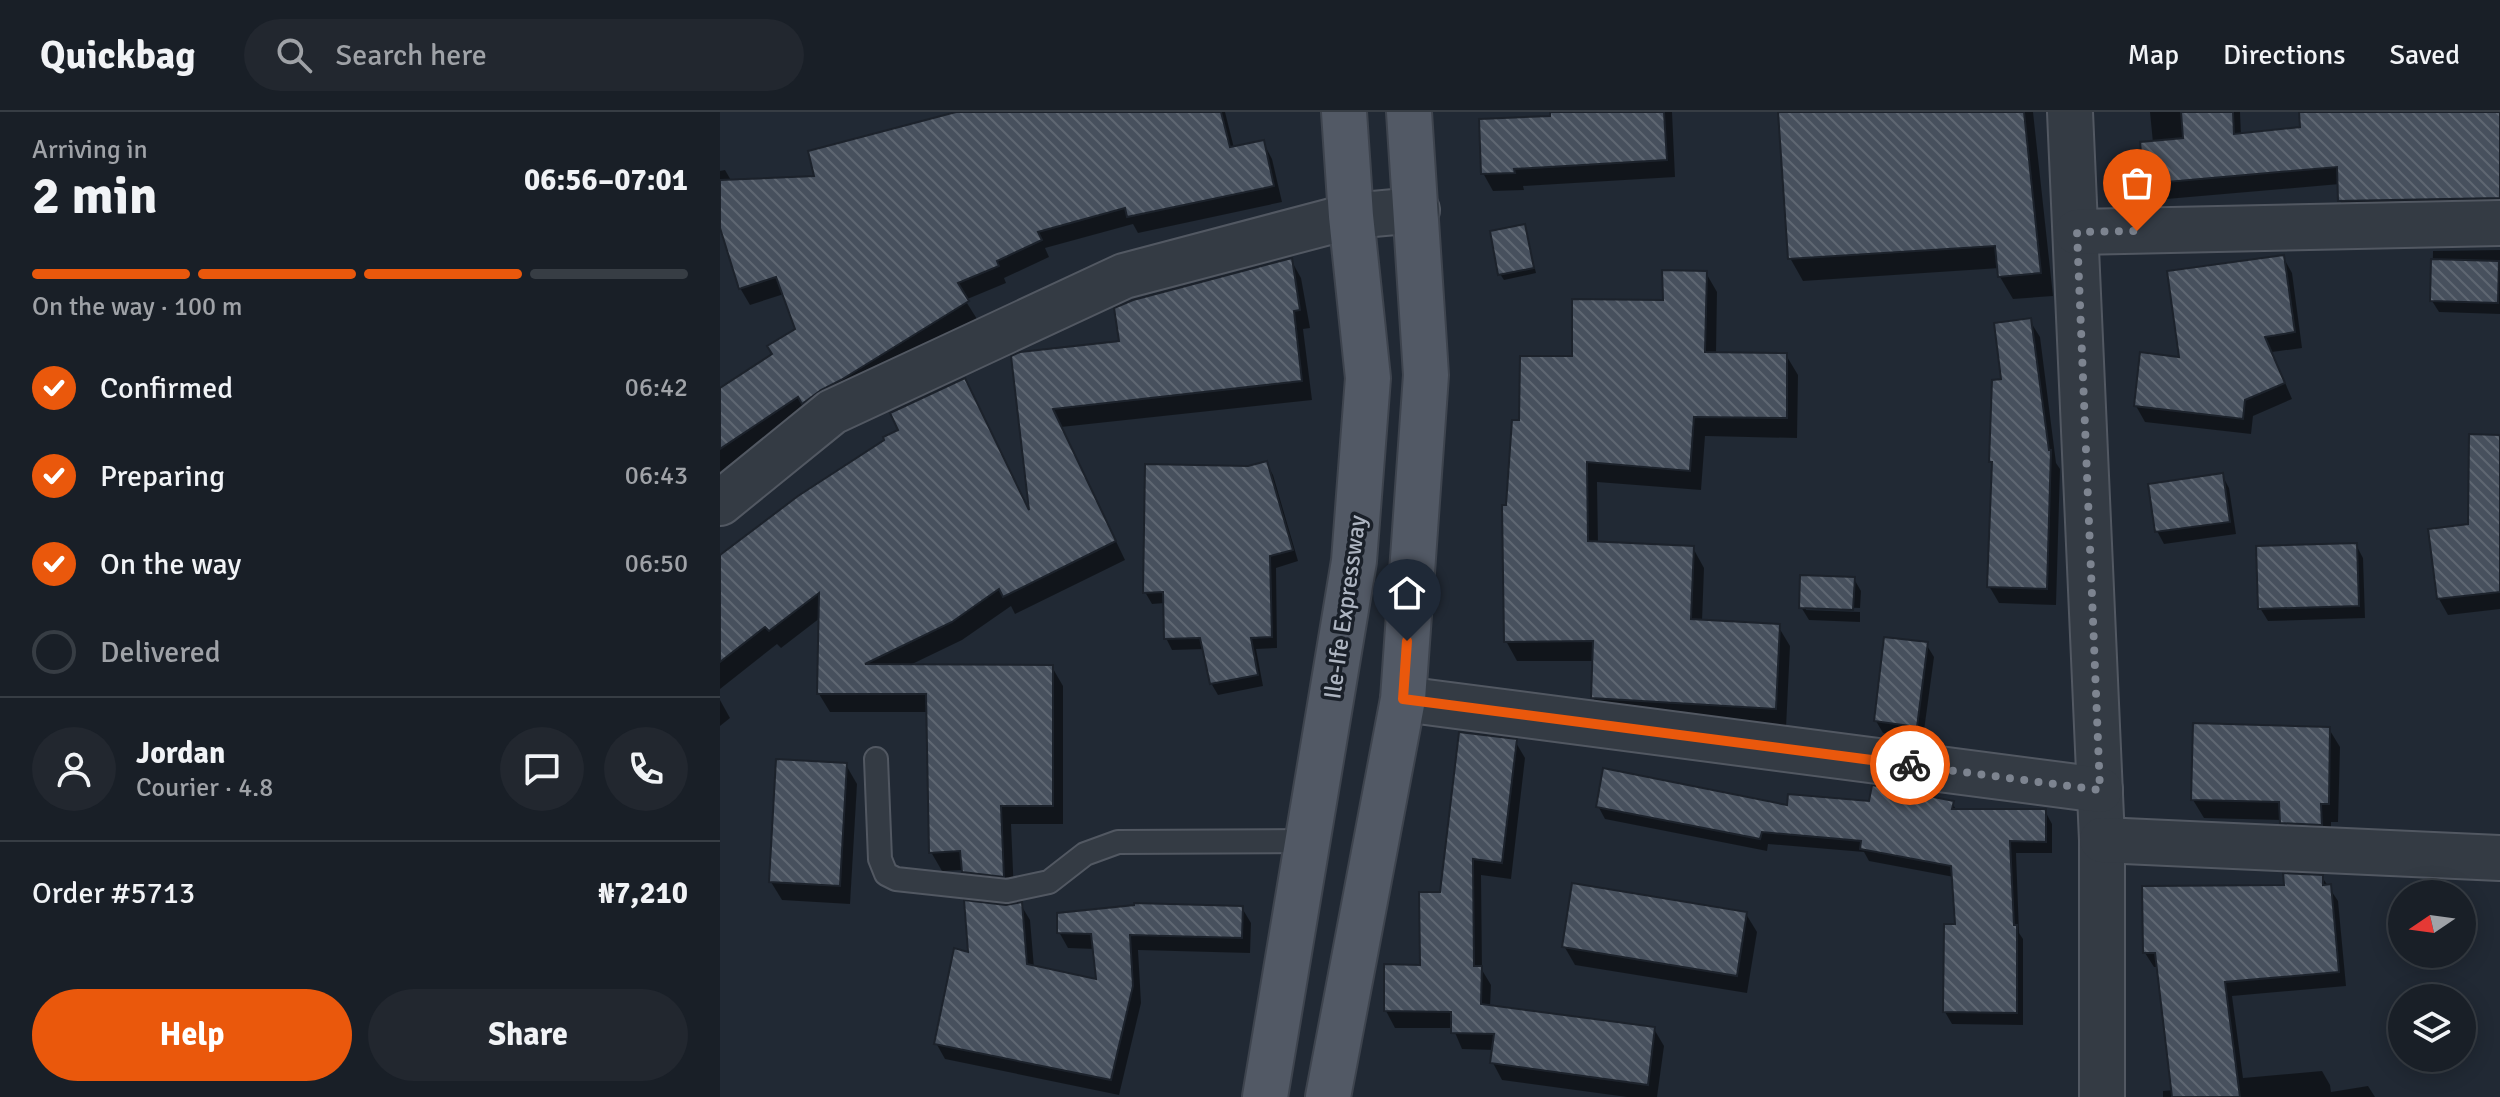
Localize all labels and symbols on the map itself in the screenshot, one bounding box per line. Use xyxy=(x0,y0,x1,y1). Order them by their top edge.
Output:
pin xyxy=(2103,149,2171,231)
street label: Ile-Ife Expressway xyxy=(1317,513,1373,701)
pin xyxy=(1373,559,1441,641)
courier xyxy=(1870,725,1950,805)
north arrow xyxy=(2388,880,2476,968)

